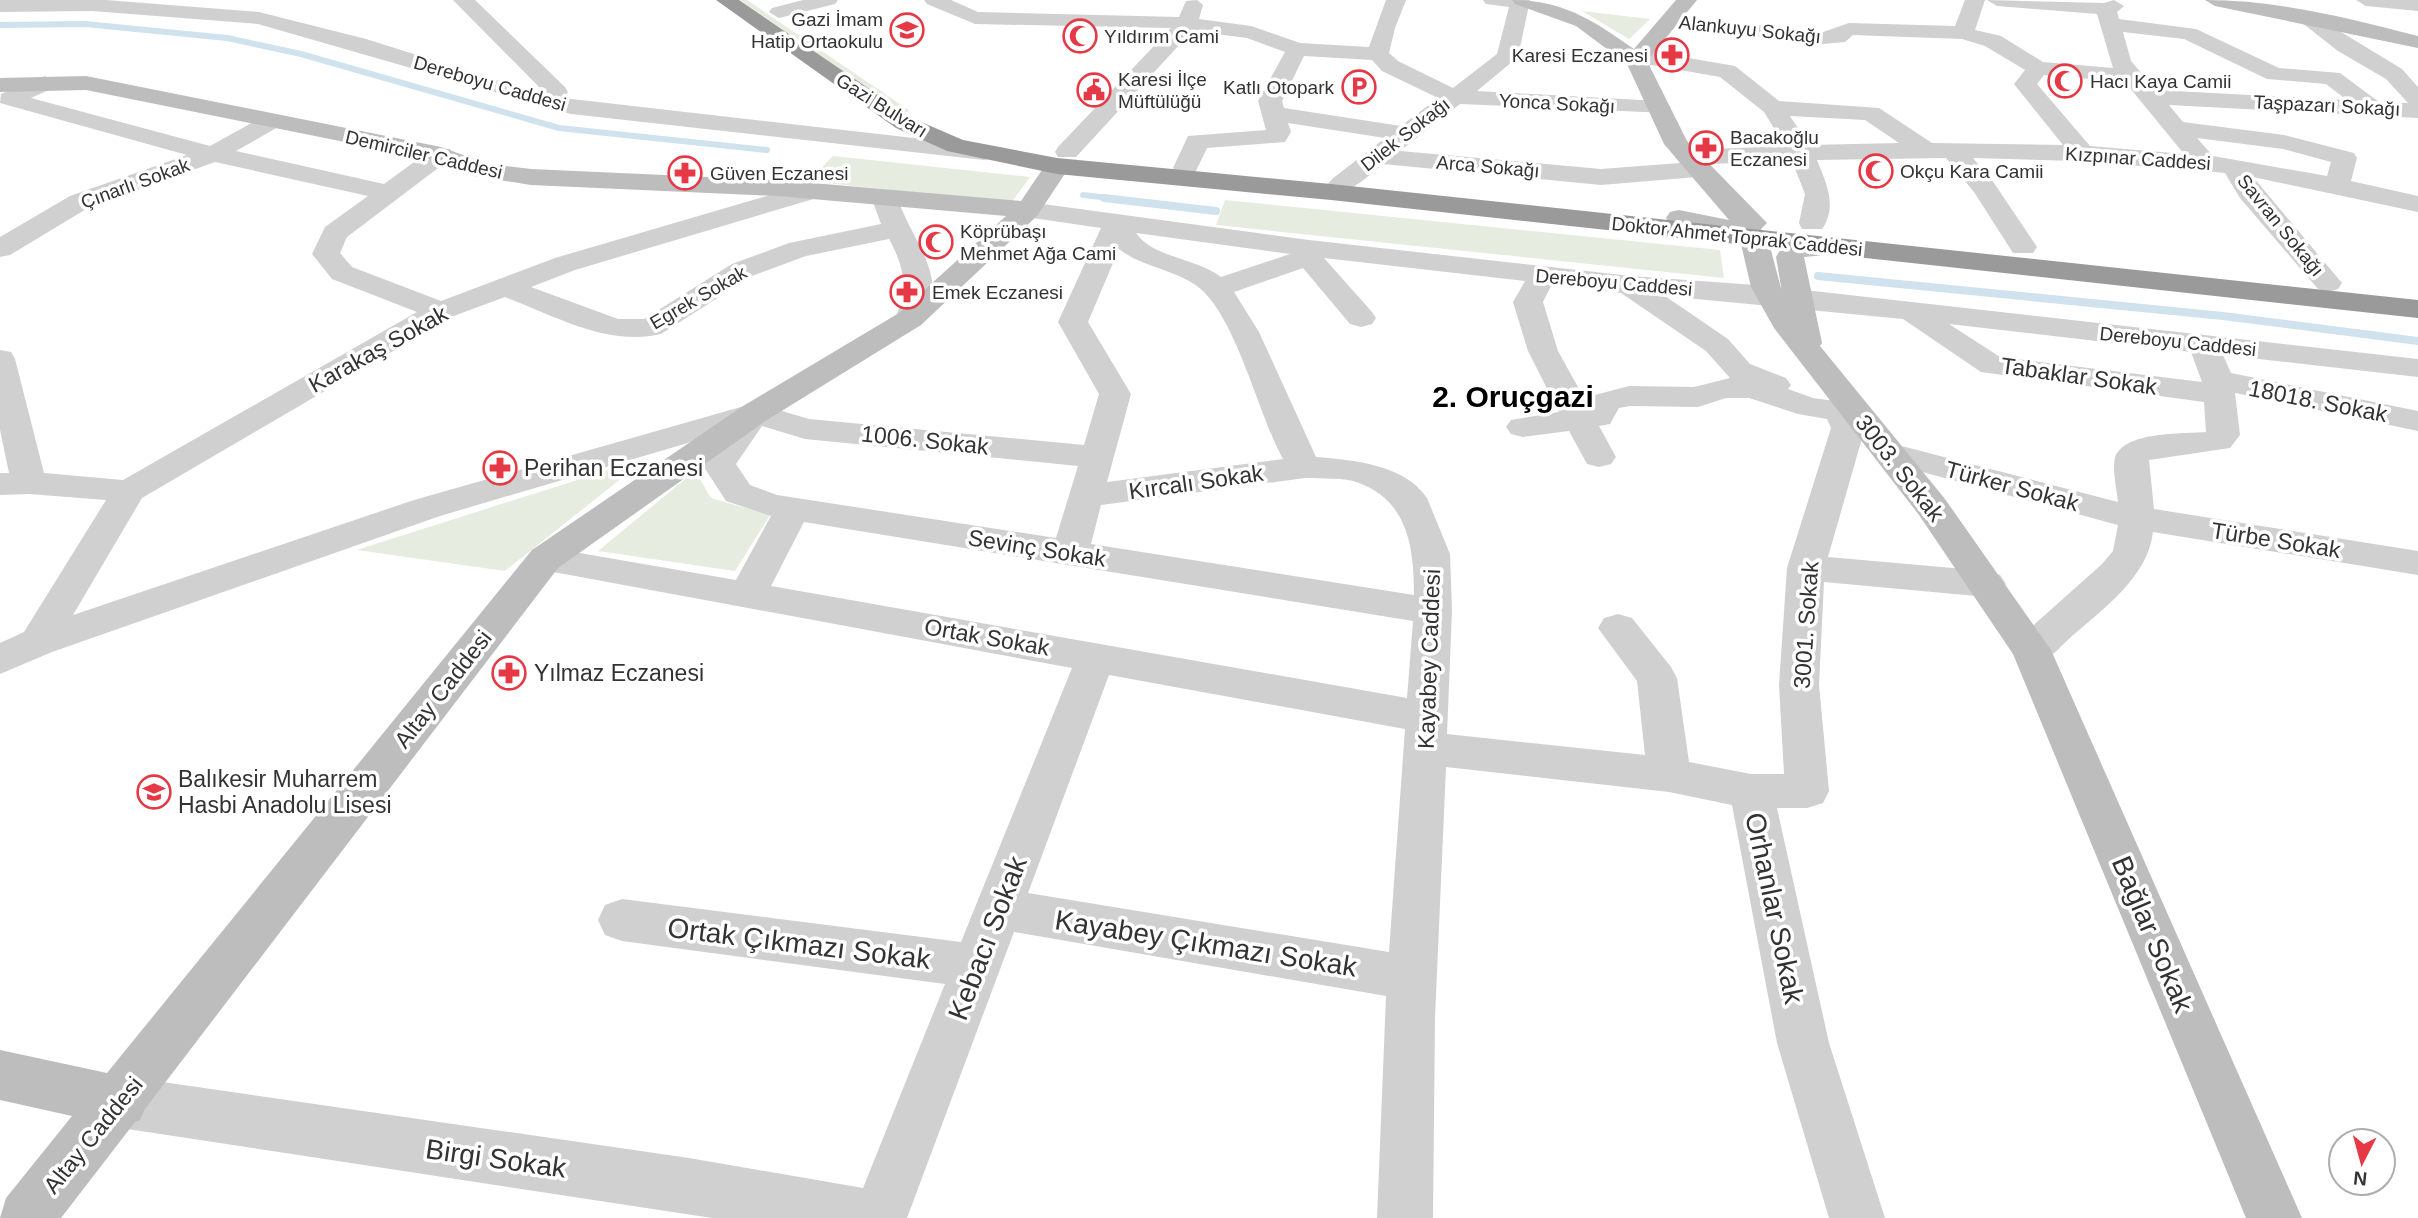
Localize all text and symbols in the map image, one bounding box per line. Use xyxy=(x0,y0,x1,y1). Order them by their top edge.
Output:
place label: Gazi İmam Hatip Ortaokulu xyxy=(751,9,883,52)
school or university icon: Gazi İmam Hatip Ortaokulu xyxy=(888,11,926,49)
street label: Alankuyu Sokağı xyxy=(1678,12,1822,47)
mosque icon: Yıldırım Cami xyxy=(1061,17,1099,55)
place label: Yıldırım Cami xyxy=(1104,26,1219,47)
pharmacy icon: Karesi Eczanesi xyxy=(1653,36,1691,74)
place label: Karesi Eczanesi xyxy=(1512,45,1648,66)
street label: Dereboyu Caddesi xyxy=(411,52,568,115)
mosque icon: Hacı Kaya Camii xyxy=(2046,62,2084,100)
parking icon: Katlı Otopark xyxy=(1340,68,1378,106)
street label: Gazi Bulvarı xyxy=(832,69,931,142)
place label: Karesi İlçe Müftülüğü xyxy=(1118,69,1207,112)
public building icon: Karesi İlçe Müftülüğü xyxy=(1075,71,1113,109)
place label: Hacı Kaya Camii xyxy=(2090,71,2232,92)
place label: Katlı Otopark xyxy=(1223,77,1334,98)
street label: Yonca Sokağı xyxy=(1498,90,1616,117)
street label: Taşpazarı Sokağı xyxy=(2253,91,2401,120)
street label: Dilek Sokağı xyxy=(1357,93,1454,176)
street label: Demirciler Caddesi xyxy=(343,126,504,183)
place label: Bacakoğlu Eczanesi xyxy=(1730,127,1819,170)
pharmacy icon: Bacakoğlu Eczanesi xyxy=(1687,129,1725,167)
street label: Kızpınar Caddesi xyxy=(2065,143,2211,174)
street label: Arca Sokağı xyxy=(1435,152,1540,181)
mosque icon: Okçu Kara Camii xyxy=(1857,152,1895,190)
street label: Çınarlı Sokak xyxy=(78,154,193,213)
pharmacy icon: Güven Eczanesi xyxy=(666,154,704,192)
place label: Okçu Kara Camii xyxy=(1900,161,2044,182)
place label: Güven Eczanesi xyxy=(710,163,848,184)
street label: Savran Sokağı xyxy=(2233,170,2328,280)
street label: Doktor Ahmet Toprak Caddesi xyxy=(1611,213,1863,260)
place label: Köprübaşı Mehmet Ağa Cami xyxy=(960,221,1116,264)
mosque icon: Köprübaşı Mehmet Ağa Cami xyxy=(917,223,955,261)
street label: Egrek Sokak xyxy=(646,261,751,333)
street label: Dereboyu Caddesi xyxy=(1535,265,1693,300)
pharmacy icon: Emek Eczanesi xyxy=(888,273,926,311)
place label: Emek Eczanesi xyxy=(932,282,1063,303)
street label: Karakaş Sokak xyxy=(304,300,452,398)
street label: Dereboyu Caddesi xyxy=(2099,323,2257,360)
street label: Tabaklar Sokak xyxy=(1999,352,2159,400)
street label: 18018. Sokak xyxy=(2246,375,2390,427)
district label: 2. Oruçgazi xyxy=(1432,380,1594,413)
street label: 3003. Sokak xyxy=(1850,410,1950,527)
street label: 1006. Sokak xyxy=(860,420,990,460)
pharmacy icon: Perihan Eczanesi xyxy=(481,449,519,487)
place label: Perihan Eczanesi xyxy=(524,455,703,481)
street label: Türker Sokak xyxy=(1943,456,2082,516)
street label: Kırcalı Sokak xyxy=(1127,460,1265,504)
street label: Türbe Sokak xyxy=(2210,517,2343,563)
street label: Sevinç Sokak xyxy=(966,524,1108,572)
street label: 3001. Sokak xyxy=(1789,560,1823,690)
street label: Kayabey Caddesi xyxy=(1413,568,1445,750)
street label: Ortak Sokak xyxy=(922,613,1052,661)
street label: Altay Caddesi xyxy=(389,625,497,753)
pharmacy icon: Yılmaz Eczanesi xyxy=(490,654,528,692)
place label: Yılmaz Eczanesi xyxy=(534,660,704,686)
place label: Balıkesir Muharrem Hasbi Anadolu Lisesi xyxy=(178,766,392,818)
school or university icon: Balıkesir Muharrem Hasbi Anadolu Lisesi xyxy=(135,773,173,811)
street label: Orhanlar Sokak xyxy=(1739,810,1810,1007)
street label: Kebacı Sokak xyxy=(942,851,1033,1024)
street label: Bağlar Sokak xyxy=(2106,851,2200,1018)
street label: Kayabey Çıkmazı Sokak xyxy=(1053,904,1360,983)
street label: Ortak Çıkmazı Sokak xyxy=(666,912,933,975)
street label: Altay Caddesi xyxy=(38,1072,148,1198)
north arrow xyxy=(2327,1127,2397,1197)
street label: Birgi Sokak xyxy=(424,1133,569,1184)
text: N xyxy=(2352,1167,2368,1190)

